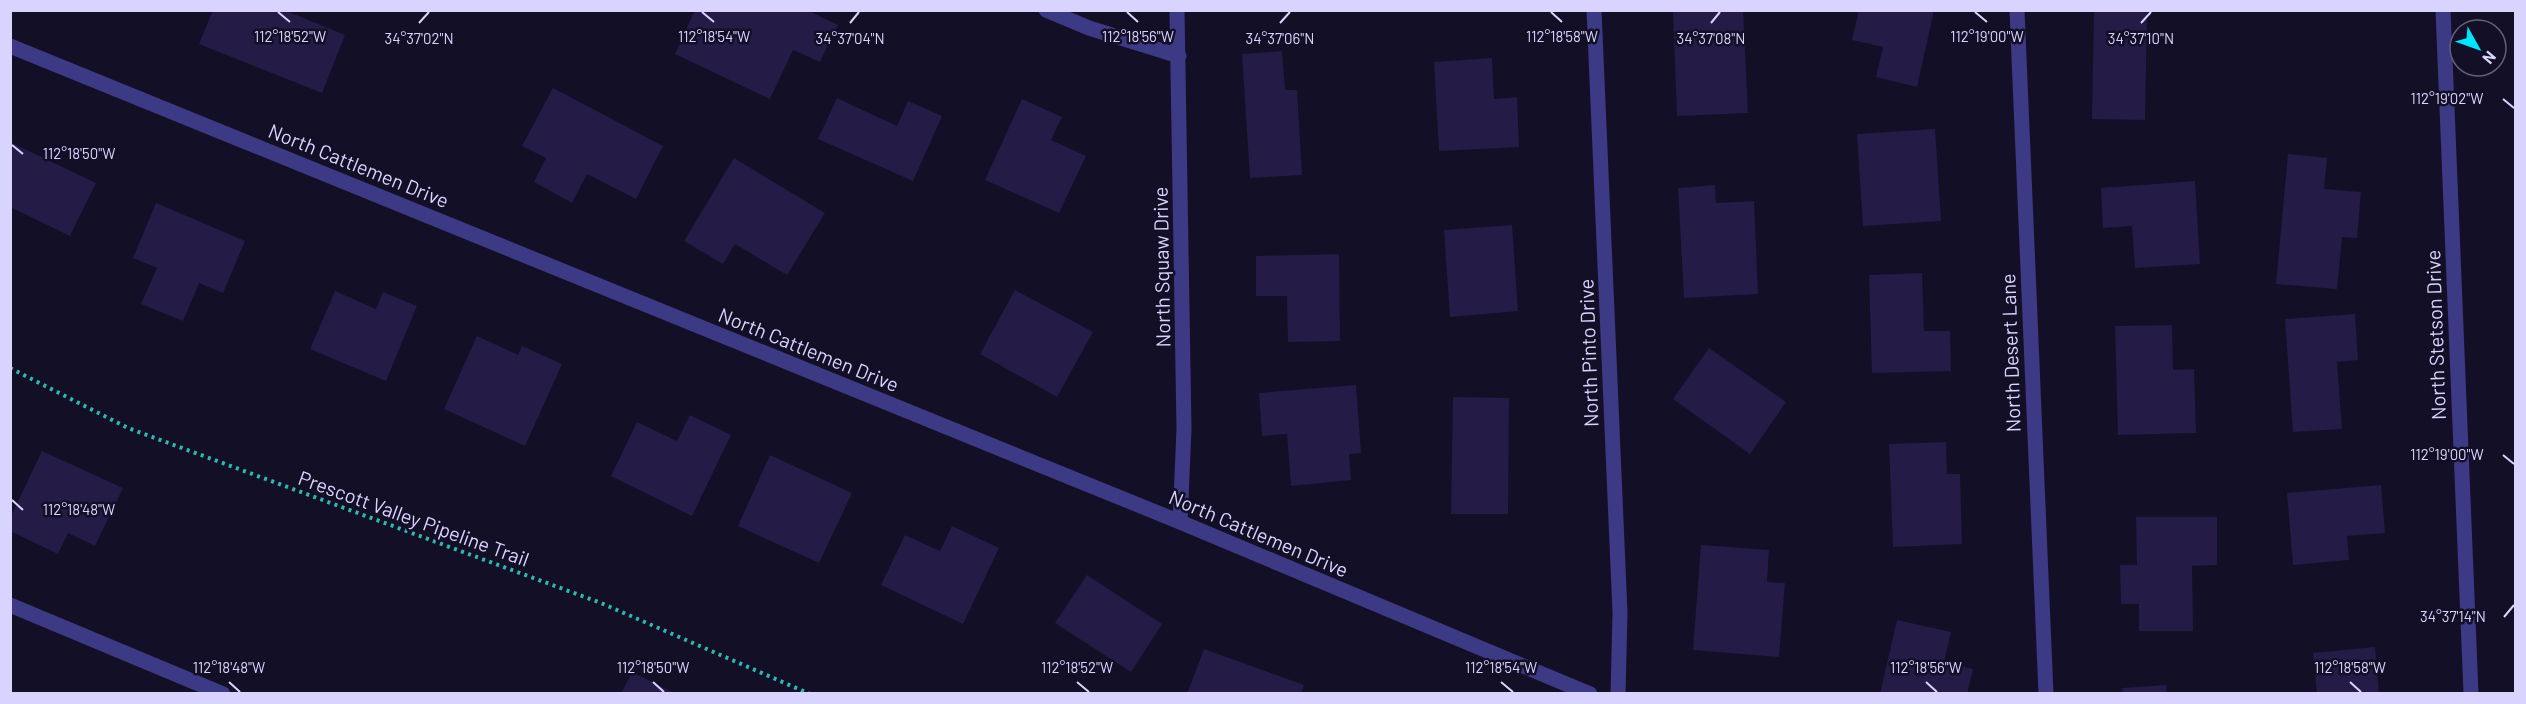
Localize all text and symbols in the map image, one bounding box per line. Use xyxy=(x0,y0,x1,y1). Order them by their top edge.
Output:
north arrow xyxy=(2448,18,2508,78)
text: 112°18'52"W xyxy=(254,27,326,45)
text: 112°18'54"W xyxy=(678,27,750,45)
text: 112°18'56"W xyxy=(1102,27,1174,45)
text: 112°18'58"W xyxy=(1526,27,1598,45)
text: 112°19'00"W xyxy=(1950,27,2024,45)
text: 34°37'02"N xyxy=(384,29,454,47)
text: 34°37'04"N xyxy=(815,29,885,47)
text: 34°37'06"N xyxy=(1246,29,1314,47)
text: 34°37'08"N xyxy=(1677,29,1745,47)
text: 34°37'10"N xyxy=(2108,29,2174,47)
text: N xyxy=(2479,48,2501,68)
text: 112°19'02"W xyxy=(2411,89,2483,107)
street label: North Cattlemen Drive xyxy=(265,118,453,212)
text: 112°18'50"W xyxy=(43,144,115,162)
street label: North Squaw Drive xyxy=(1148,187,1174,347)
street label: North Stetson Drive xyxy=(2420,249,2450,421)
street label: North Desert Lane xyxy=(1995,273,2025,433)
street label: North Pinto Drive xyxy=(1573,279,1603,427)
street label: North Cattlemen Drive xyxy=(715,302,903,396)
text: 112°19'00"W xyxy=(2410,445,2484,463)
street label: Prescott Valley Pipeline Trail xyxy=(295,465,533,571)
street label: North Cattlemen Drive xyxy=(1166,484,1352,582)
text: 112°18'48"W xyxy=(43,500,115,518)
text: 34°37'14"N xyxy=(2420,607,2486,625)
text: 112°18'48"W xyxy=(193,658,265,676)
text: 112°18'50"W xyxy=(617,658,689,676)
text: 112°18'52"W xyxy=(1041,658,1113,676)
text: 112°18'54"W xyxy=(1465,658,1537,676)
text: 112°18'56"W xyxy=(1890,658,1962,676)
text: 112°18'58"W xyxy=(2314,658,2386,676)

